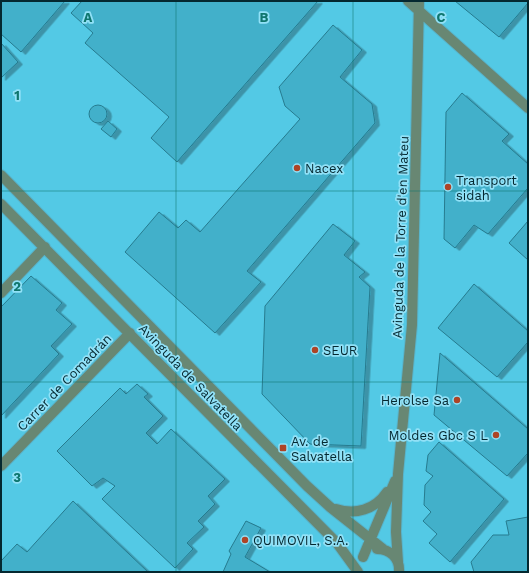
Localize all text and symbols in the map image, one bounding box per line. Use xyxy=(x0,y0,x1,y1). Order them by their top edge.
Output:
text: A xyxy=(84,10,93,25)
text: B xyxy=(260,10,269,25)
text: C xyxy=(437,10,446,25)
text: 1 xyxy=(14,88,20,103)
street label: Avinguda de la Torre d'en Mateu xyxy=(389,135,412,339)
place label: Nacex xyxy=(305,161,343,176)
marker: Nacex xyxy=(292,163,302,173)
place label: Transport sidah xyxy=(456,173,517,203)
marker: Transport sidah xyxy=(443,182,453,192)
text: 2 xyxy=(13,279,21,294)
street label: Avinguda de Salvatella xyxy=(136,321,246,434)
street label: Carrer de Comadrán xyxy=(14,331,115,434)
place label: SEUR xyxy=(323,343,358,358)
marker: SEUR xyxy=(310,345,320,355)
place label: Herolse Sa xyxy=(381,393,450,408)
marker: Herolse Sa xyxy=(452,395,462,405)
place label: Moldes Gbc S L xyxy=(388,428,488,443)
marker: Moldes Gbc S L xyxy=(491,430,501,440)
place label: Av. de Salvatella xyxy=(291,434,353,464)
marker: Av. de Salvatella xyxy=(278,443,288,453)
text: 3 xyxy=(13,470,21,485)
place label: QUIMOVIL, S.A. xyxy=(253,533,348,548)
marker: QUIMOVIL, S.A. xyxy=(240,535,250,545)

